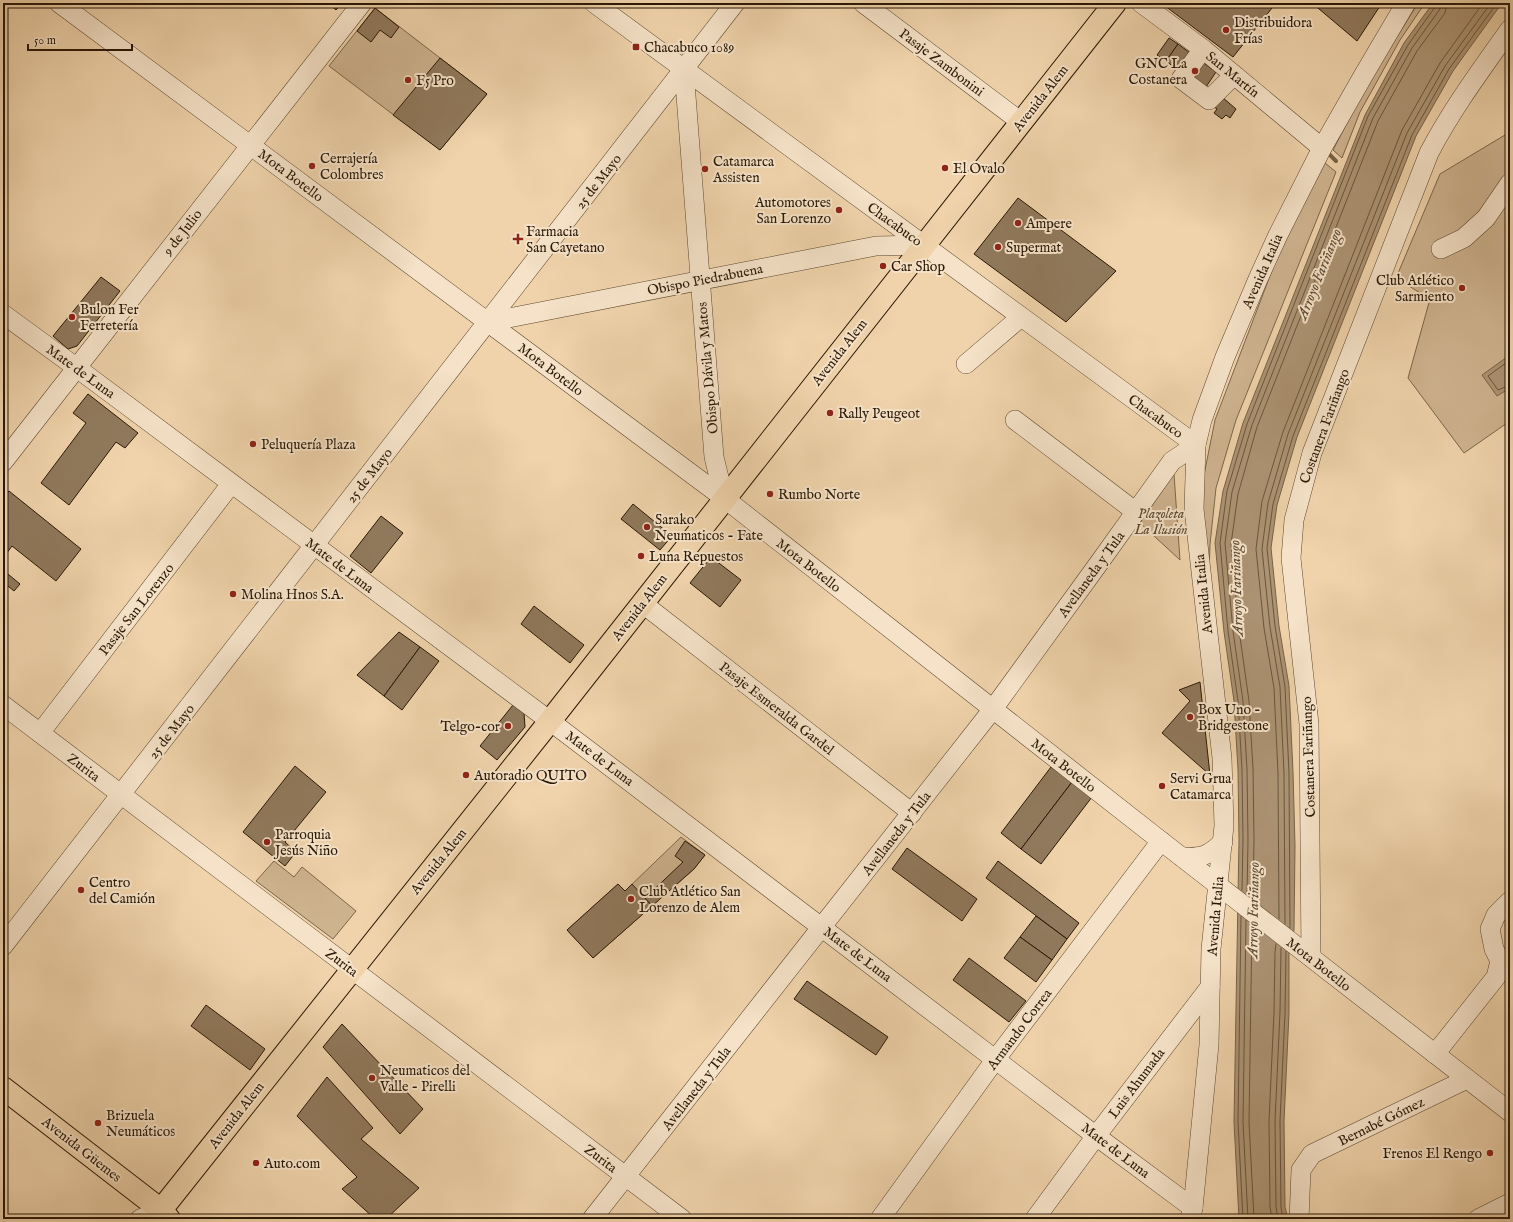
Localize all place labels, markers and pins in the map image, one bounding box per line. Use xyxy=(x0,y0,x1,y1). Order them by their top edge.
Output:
place label: Distribuidora Frías xyxy=(1234,14,1313,48)
marker: Distribuidora Frías xyxy=(1221,25,1231,35)
place label: Chacabuco 1089 xyxy=(644,39,734,57)
marker: Chacabuco 1089 xyxy=(631,42,641,52)
place label: GNC La Costanera xyxy=(1129,55,1188,89)
marker: GNC La Costanera xyxy=(1190,66,1200,76)
place label: F5 Pro xyxy=(416,72,454,90)
marker: F5 Pro xyxy=(403,75,413,85)
place label: Cerrajería Colombres xyxy=(320,150,384,184)
place label: Catamarca Assisten xyxy=(712,153,775,187)
place label: El Ovalo xyxy=(953,160,1005,178)
marker: Cerrajería Colombres xyxy=(307,161,317,171)
marker: El Ovalo xyxy=(940,163,950,173)
marker: Catamarca Assisten xyxy=(700,164,710,174)
place label: Automotores San Lorenzo xyxy=(754,194,831,228)
marker: Automotores San Lorenzo xyxy=(834,205,844,215)
place label: Ampere xyxy=(1025,215,1072,233)
marker: Ampere xyxy=(1013,218,1023,228)
place label: Farmacia San Cayetano xyxy=(526,223,605,257)
marker: Farmacia San Cayetano xyxy=(513,234,523,244)
place label: Supermat xyxy=(1006,239,1061,257)
marker: Supermat xyxy=(993,242,1003,252)
place label: Car Shop xyxy=(891,258,945,276)
marker: Car Shop xyxy=(878,261,888,271)
place label: Club Atlético Sarmiento xyxy=(1376,272,1454,306)
marker: Club Atlético Sarmiento xyxy=(1457,283,1467,293)
place label: Bulon Fer Ferretería xyxy=(80,301,139,335)
marker: Bulon Fer Ferretería xyxy=(67,312,77,322)
place label: Rally Peugeot xyxy=(838,405,920,423)
marker: Rally Peugeot xyxy=(825,408,835,418)
place label: Peluquería Plaza xyxy=(261,436,356,454)
marker: Peluquería Plaza xyxy=(248,439,258,449)
place label: Rumbo Norte xyxy=(778,486,861,504)
marker: Rumbo Norte xyxy=(765,489,775,499)
place label: Sarako Neumaticos - Fate xyxy=(655,511,763,545)
marker: Sarako Neumaticos - Fate xyxy=(642,522,652,532)
place label: Luna Repuestos xyxy=(649,548,743,566)
marker: Luna Repuestos xyxy=(636,551,646,561)
place label: Molina Hnos S.A. xyxy=(241,586,344,604)
marker: Molina Hnos S.A. xyxy=(228,589,238,599)
place label: Box Uno - Bridgestone xyxy=(1198,701,1269,735)
marker: Box Uno - Bridgestone xyxy=(1185,712,1195,722)
place label: Telgo-cor xyxy=(441,718,500,736)
marker: Telgo-cor xyxy=(503,721,513,731)
place label: Autoradio QUITO xyxy=(473,767,587,785)
marker: Autoradio QUITO xyxy=(461,770,471,780)
place label: Servi Grua Catamarca xyxy=(1170,770,1232,804)
marker: Servi Grua Catamarca xyxy=(1157,781,1167,791)
place label: Parroquia Jesús Niño xyxy=(273,826,338,860)
marker: Parroquia Jesús Niño xyxy=(262,837,272,847)
place label: Centro del Camión xyxy=(89,874,156,908)
place label: Club Atlético San Lorenzo de Alem xyxy=(639,883,741,917)
marker: Centro del Camión xyxy=(76,885,86,895)
marker: Club Atlético San Lorenzo de Alem xyxy=(626,894,636,904)
place label: Neumaticos del Valle - Pirelli xyxy=(379,1062,470,1096)
marker: Neumaticos del Valle - Pirelli xyxy=(367,1073,377,1083)
place label: Brizuela Neumáticos xyxy=(106,1107,175,1141)
marker: Brizuela Neumáticos xyxy=(93,1118,103,1128)
place label: Frenos El Rengo xyxy=(1383,1145,1482,1163)
marker: Frenos El Rengo xyxy=(1485,1148,1495,1158)
place label: Auto.com xyxy=(263,1155,321,1173)
marker: Auto.com xyxy=(251,1158,261,1168)

